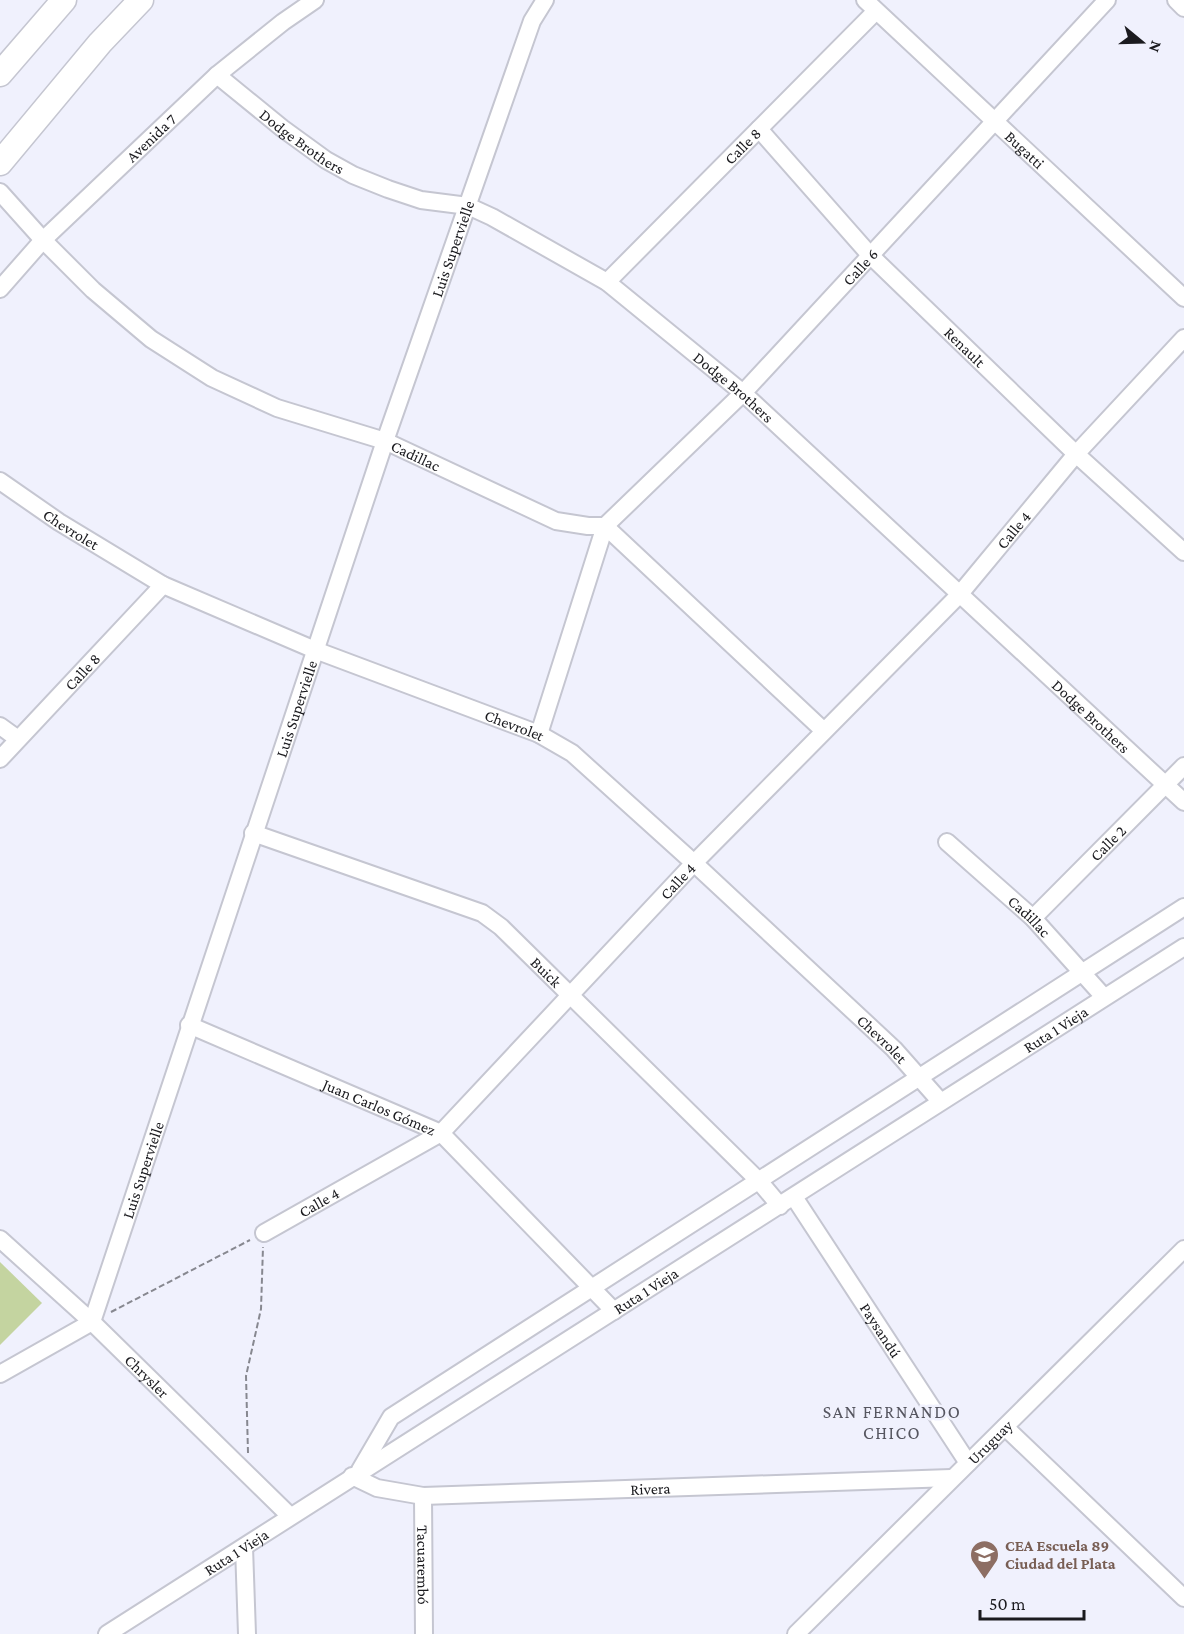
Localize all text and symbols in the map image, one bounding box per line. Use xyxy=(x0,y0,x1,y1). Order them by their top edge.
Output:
north arrow xyxy=(1112,12,1172,72)
text: N xyxy=(1146,39,1166,55)
street label: Dodge Brothers xyxy=(257,105,347,177)
street label: Avenida 7 xyxy=(123,110,180,165)
street label: Calle 8 xyxy=(721,124,764,167)
street label: Bugatti xyxy=(1002,127,1048,172)
street label: Luis Supervielle xyxy=(428,198,477,299)
street label: Calle 6 xyxy=(839,245,881,288)
street label: Renault xyxy=(941,323,989,371)
street label: Dodge Brothers xyxy=(691,348,777,426)
street label: Cadillac xyxy=(389,437,443,474)
street label: Chevrolet xyxy=(40,505,103,553)
street label: Calle 4 xyxy=(993,508,1034,552)
street label: Calle 8 xyxy=(61,650,103,693)
street label: Luis Supervielle xyxy=(272,658,320,759)
street label: Dodge Brothers xyxy=(1049,676,1133,756)
street label: Chevrolet xyxy=(483,706,548,744)
street label: Calle 2 xyxy=(1087,821,1129,864)
street label: Calle 4 xyxy=(656,859,698,902)
street label: Cadillac xyxy=(1005,892,1054,940)
street label: Buick xyxy=(528,953,565,991)
street label: Ruta 1 Vieja xyxy=(1020,1002,1091,1056)
street label: Chevrolet xyxy=(854,1011,911,1067)
street label: Juan Carlos Gómez xyxy=(318,1074,438,1138)
street label: Luis Supervielle xyxy=(119,1119,167,1220)
street label: Calle 4 xyxy=(296,1184,342,1220)
street label: Ruta 1 Vieja xyxy=(611,1263,681,1317)
street label: Paysandú xyxy=(857,1300,905,1361)
street label: Chrysler xyxy=(122,1351,173,1401)
district label: SAN FERNANDO CHICO xyxy=(823,1402,961,1443)
street label: Uruguay xyxy=(964,1416,1017,1467)
street label: Rivera xyxy=(630,1479,671,1497)
street label: Ruta 1 Vieja xyxy=(201,1525,272,1578)
street label: Tacuarembó xyxy=(415,1525,432,1605)
place label: CEA Escuela 89 Ciudad del Plata xyxy=(1005,1537,1116,1572)
school or university icon: CEA Escuela 89 Ciudad del Plata xyxy=(968,1538,1000,1580)
scale bar xyxy=(980,1583,1084,1621)
text: 50 m xyxy=(989,1594,1026,1614)

